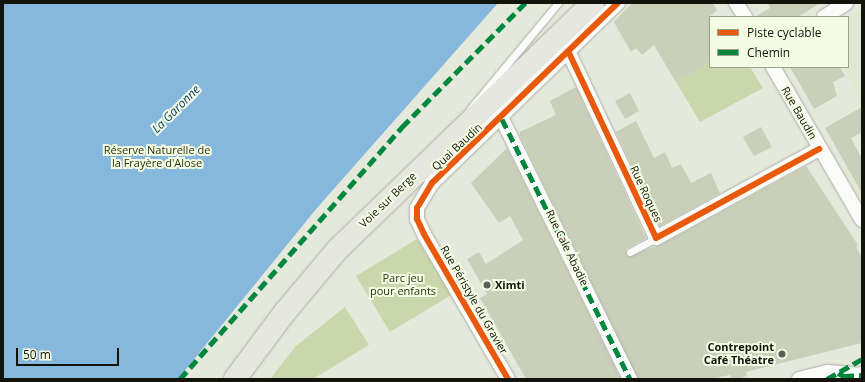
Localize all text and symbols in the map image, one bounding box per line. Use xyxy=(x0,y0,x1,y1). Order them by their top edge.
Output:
legend xyxy=(709,16,849,68)
text: Piste cyclable xyxy=(747,24,821,41)
text: Chemin xyxy=(747,44,790,61)
water label: La Garonne xyxy=(149,82,203,136)
street label: Rue Baudin xyxy=(779,84,819,142)
street label: Quai Baudin xyxy=(429,121,485,173)
park label: Réserve Naturelle de la Frayère d'Alose xyxy=(104,144,210,170)
street label: Rue Roques xyxy=(627,164,665,224)
street label: Voie sur Berge xyxy=(357,169,419,231)
street label: Rue Cale Abadie xyxy=(543,208,591,288)
street label: Rue Péristyle du Gravier xyxy=(438,243,510,357)
park label: Parc jeu pour enfants xyxy=(370,272,436,298)
place label: Ximti xyxy=(495,278,525,292)
marker: Ximti xyxy=(482,280,492,290)
scale bar xyxy=(18,340,121,366)
place label: Contrepoint Café Théatre xyxy=(704,341,774,367)
text: 50 m xyxy=(23,346,51,363)
marker: Contrepoint Café Théatre xyxy=(777,349,787,359)

